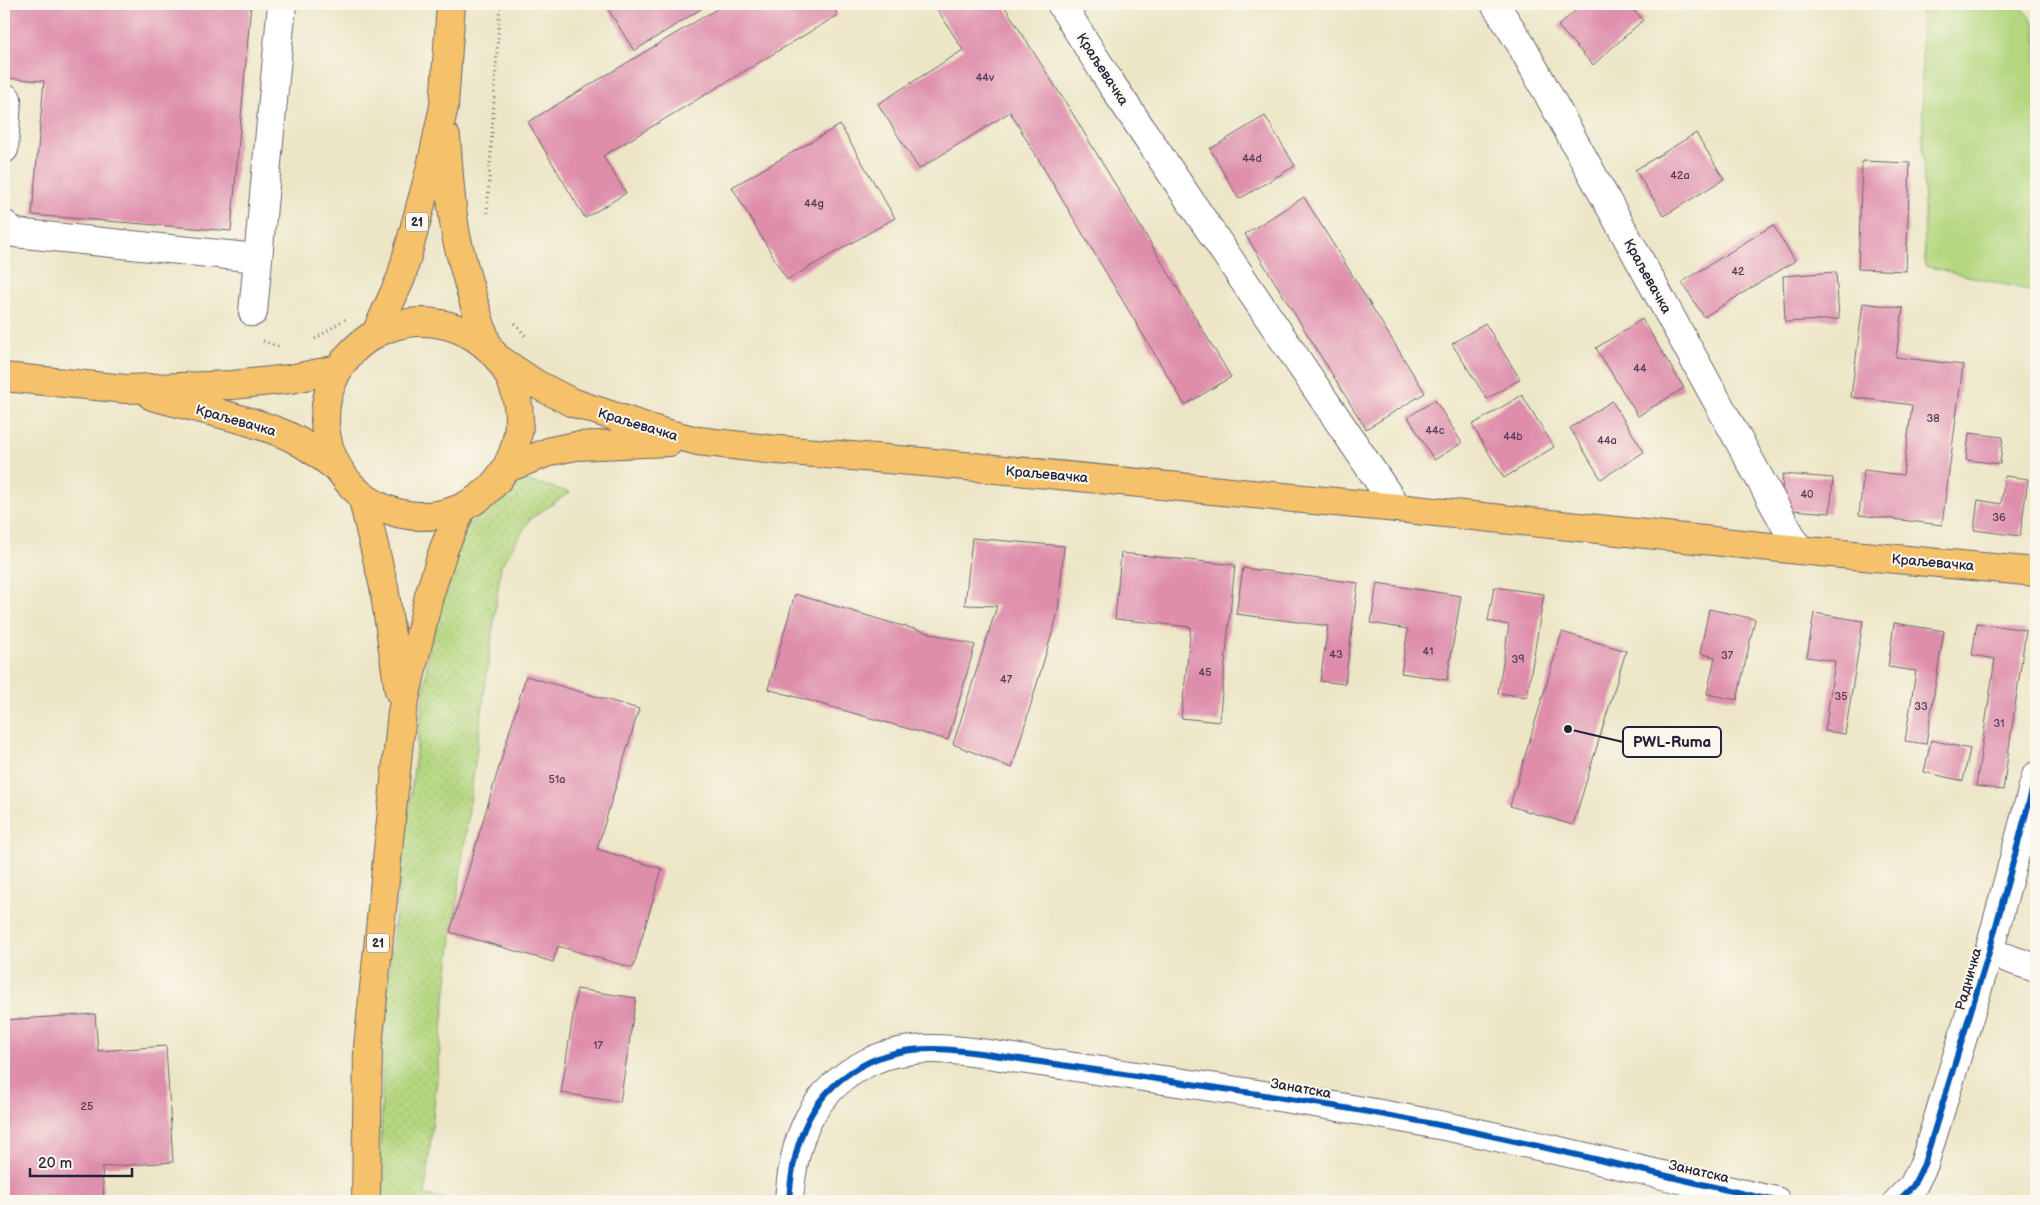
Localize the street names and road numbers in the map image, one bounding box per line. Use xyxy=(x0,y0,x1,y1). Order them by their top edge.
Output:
street label: Краљевачка xyxy=(1073,30,1133,109)
road number: 21 xyxy=(406,212,428,232)
street label: Краљевачка xyxy=(1620,236,1675,317)
street label: Краљевачка xyxy=(194,401,279,440)
street label: Краљевачка xyxy=(596,404,681,445)
street label: Краљевачка xyxy=(1005,462,1090,487)
street label: Краљевачка xyxy=(1891,550,1976,575)
road number: 21 xyxy=(367,934,389,952)
street label: Радничка xyxy=(1951,945,1986,1012)
street label: Занатска xyxy=(1269,1075,1333,1102)
street label: Занатска xyxy=(1667,1156,1731,1187)

